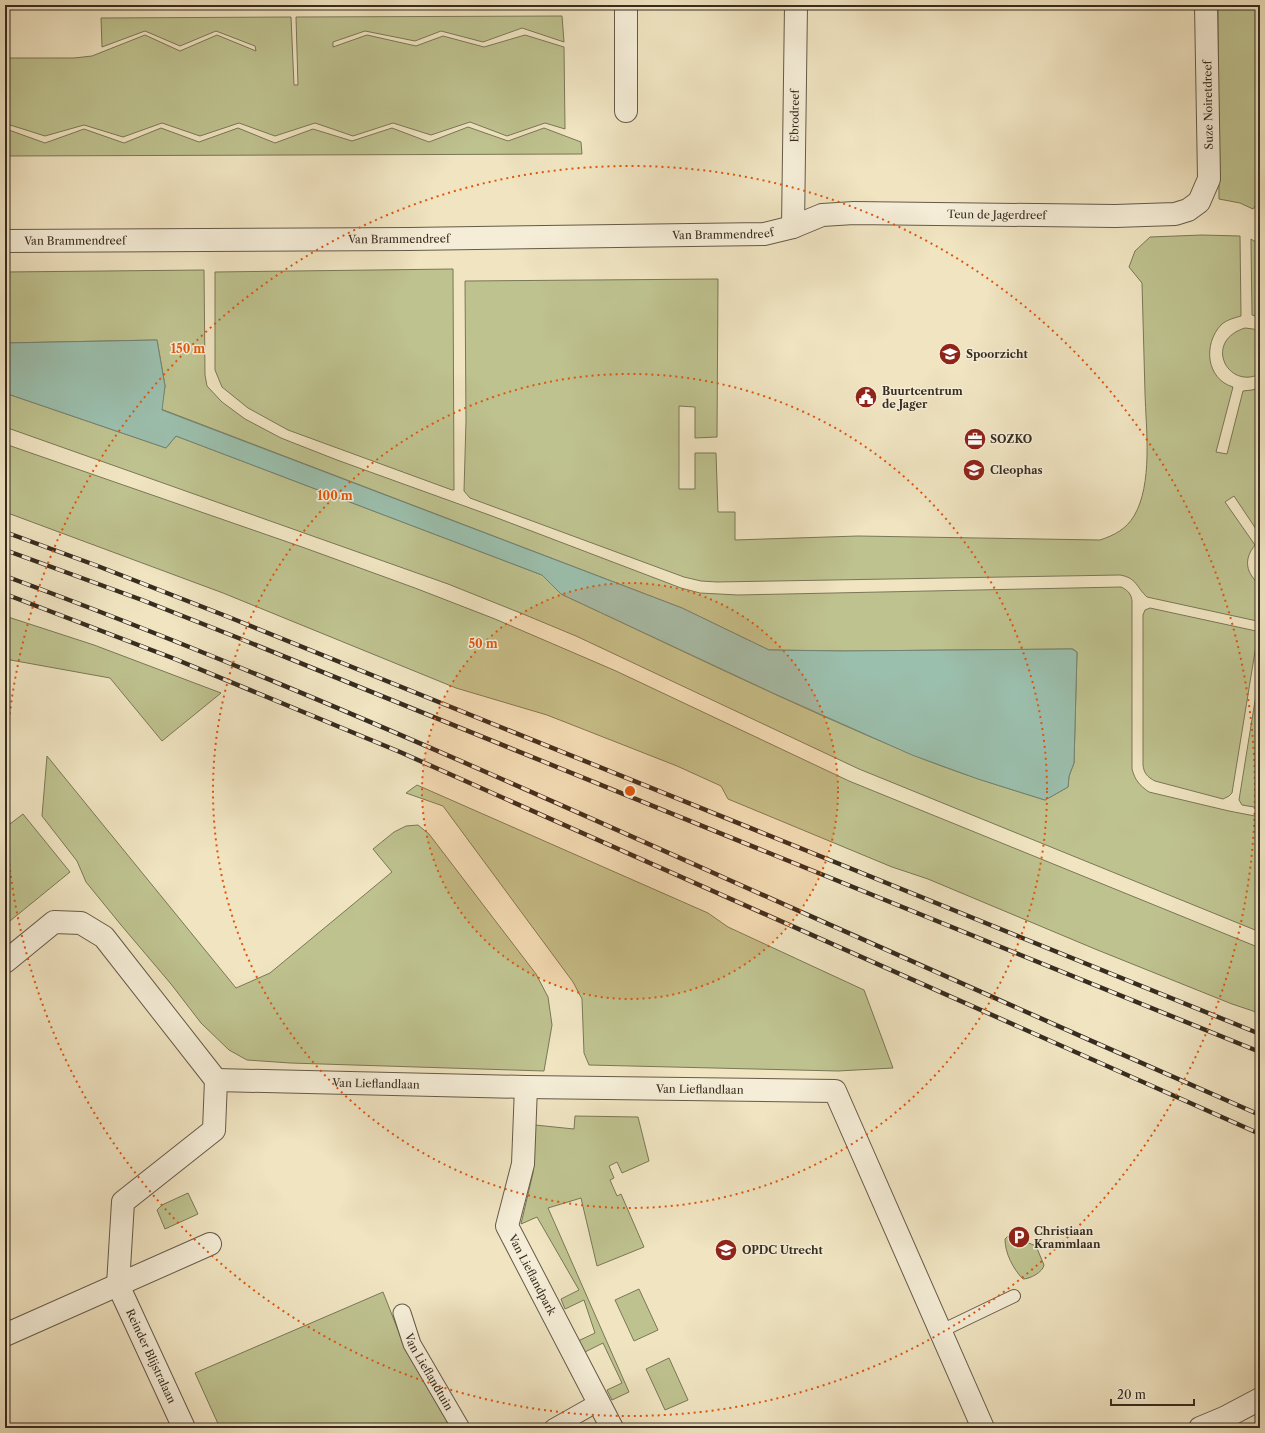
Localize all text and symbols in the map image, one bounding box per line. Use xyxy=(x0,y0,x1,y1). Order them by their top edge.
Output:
street label: Suze Noiretdreef xyxy=(1200,58,1216,150)
street label: Ebrodreef xyxy=(787,87,802,143)
street label: Teun de Jagerdreef xyxy=(947,207,1048,222)
street label: Van Brammendreef xyxy=(671,224,777,242)
street label: Van Brammendreef xyxy=(347,231,452,246)
street label: Van Brammendreef xyxy=(23,233,128,248)
text: 150 m xyxy=(171,341,205,356)
school or university icon: Spoorzicht xyxy=(937,341,963,367)
place label: Spoorzicht xyxy=(966,347,1028,361)
public building icon: Buurtcentrum de Jager xyxy=(853,384,879,410)
place label: Buurtcentrum de Jager xyxy=(882,384,963,411)
office icon: SOZKO xyxy=(962,426,988,452)
place label: SOZKO xyxy=(990,432,1032,446)
school or university icon: Cleophas xyxy=(961,457,987,483)
place label: Cleophas xyxy=(990,463,1043,477)
text: 100 m xyxy=(317,488,353,503)
text: 50 m xyxy=(468,636,498,651)
centre of rings xyxy=(623,784,637,798)
street label: Van Lieflandlaan xyxy=(331,1076,420,1092)
street label: Van Lieflandlaan xyxy=(655,1082,744,1097)
parking icon: Christiaan Krammlaan xyxy=(1006,1224,1032,1250)
place label: Christiaan Krammlaan xyxy=(1034,1224,1101,1251)
street label: Van Lieflandpark xyxy=(505,1231,559,1318)
school or university icon: OPDC Utrecht xyxy=(713,1237,739,1263)
place label: OPDC Utrecht xyxy=(742,1243,823,1257)
street label: Reinder Blijstralaan xyxy=(123,1307,179,1406)
street label: Van Lieflandtuin xyxy=(402,1331,456,1413)
scale bar xyxy=(1111,1381,1194,1407)
text: 20 m xyxy=(1117,1387,1146,1402)

